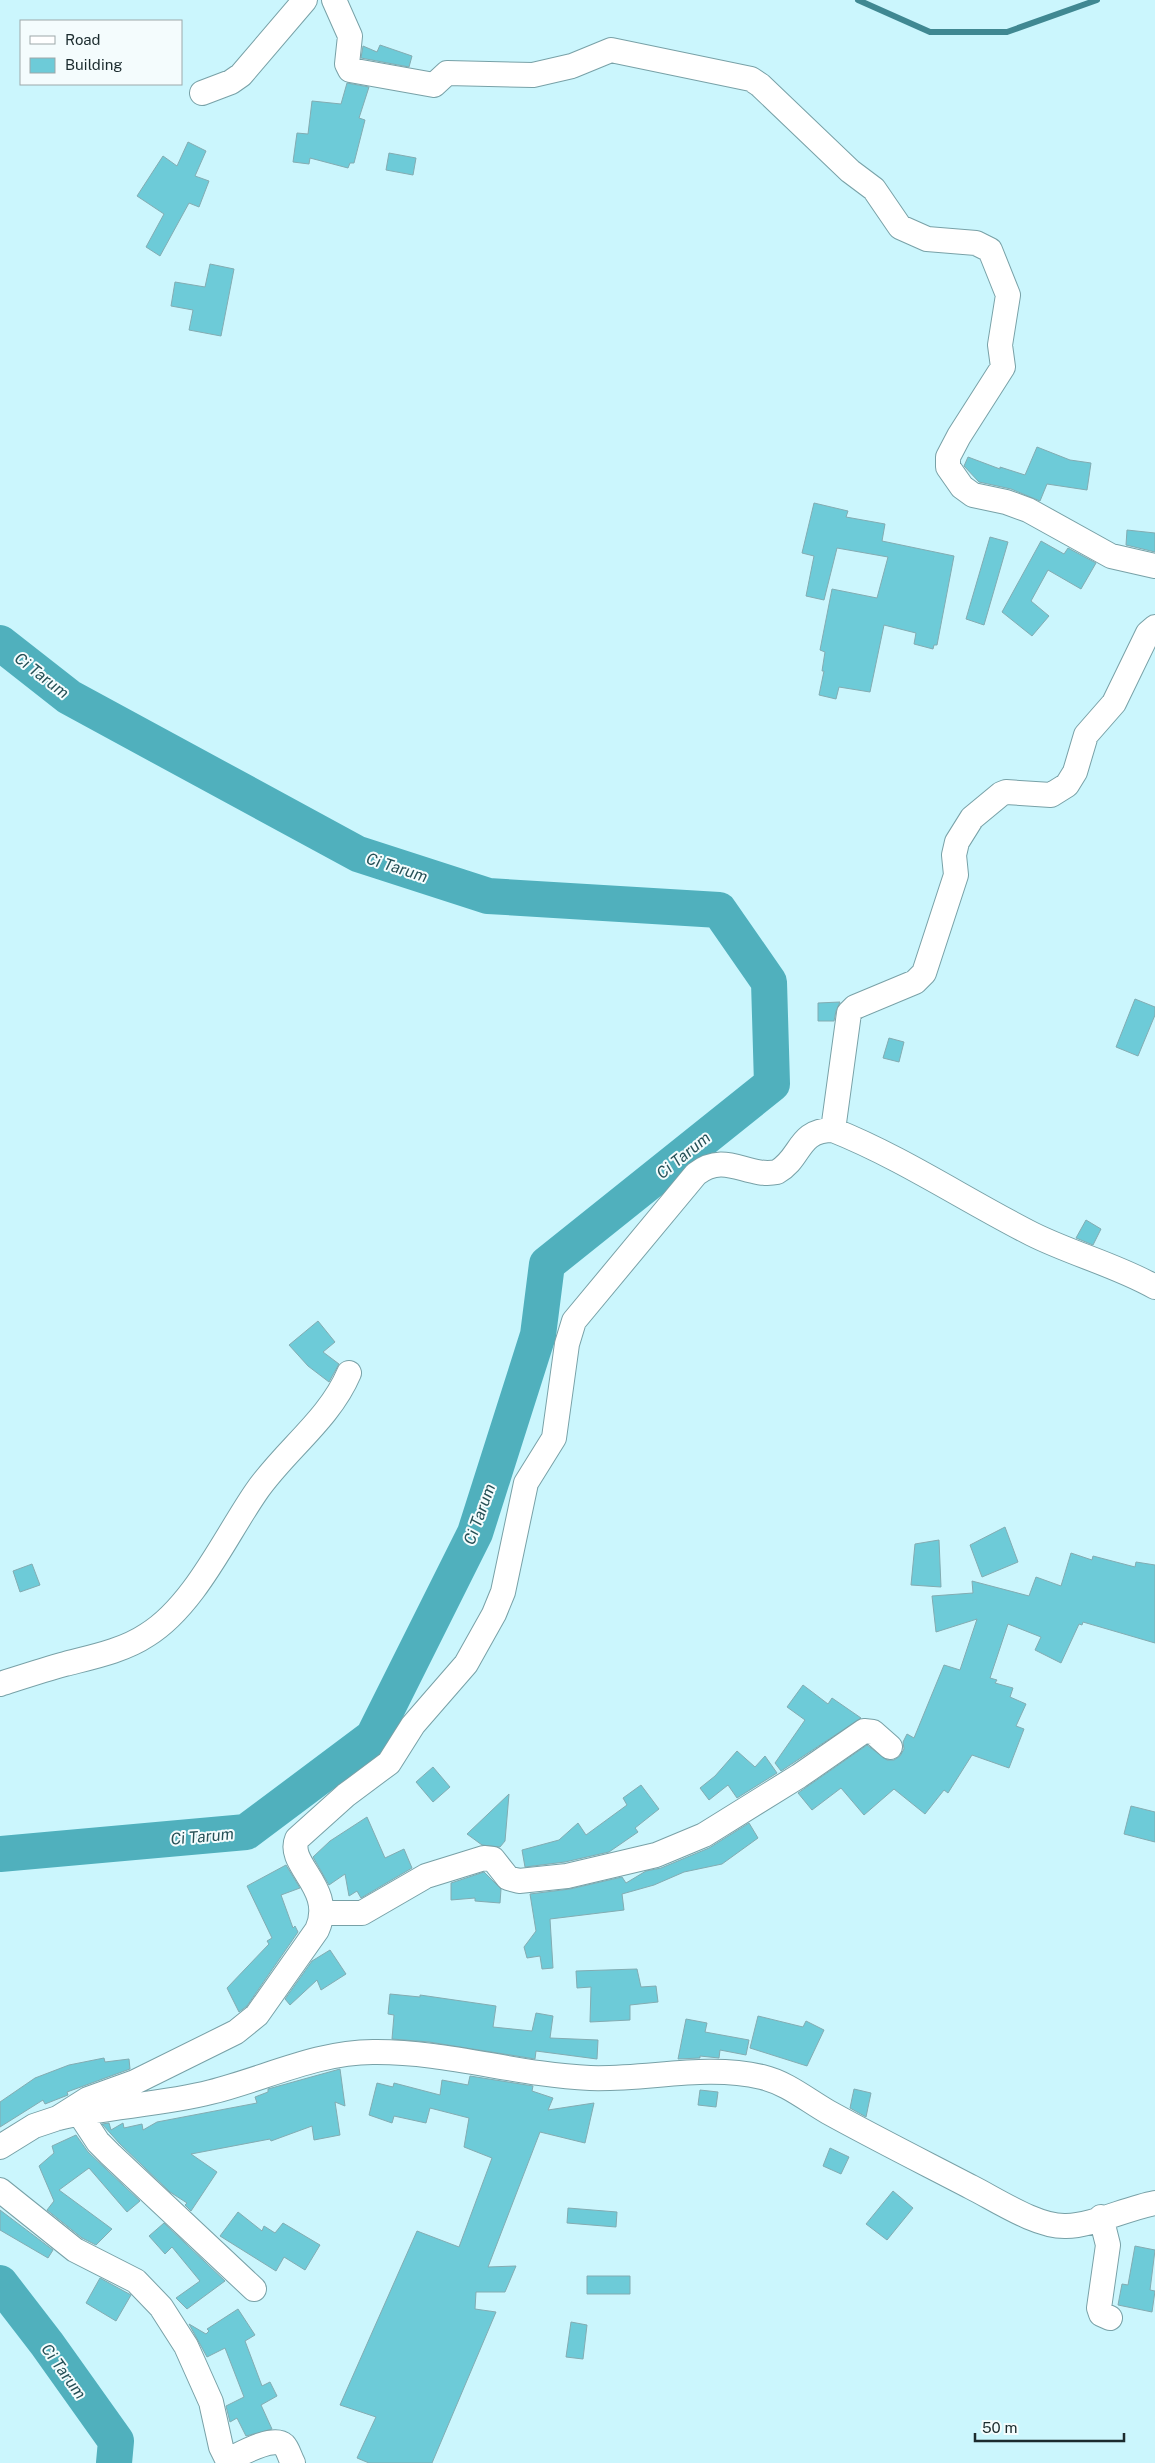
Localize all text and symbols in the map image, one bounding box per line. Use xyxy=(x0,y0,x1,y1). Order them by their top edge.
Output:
legend xyxy=(20,20,182,85)
text: Road xyxy=(65,31,101,48)
text: Building xyxy=(65,56,123,73)
water label: Ci Tarum xyxy=(11,648,73,702)
water label: Ci Tarum xyxy=(364,849,430,886)
water label: Ci Tarum xyxy=(653,1128,714,1183)
water label: Ci Tarum xyxy=(460,1481,499,1547)
water label: Ci Tarum xyxy=(170,1824,235,1849)
water label: Ci Tarum xyxy=(37,2340,90,2403)
scale bar xyxy=(975,2410,1124,2442)
text: 50 m xyxy=(982,2419,1017,2436)

